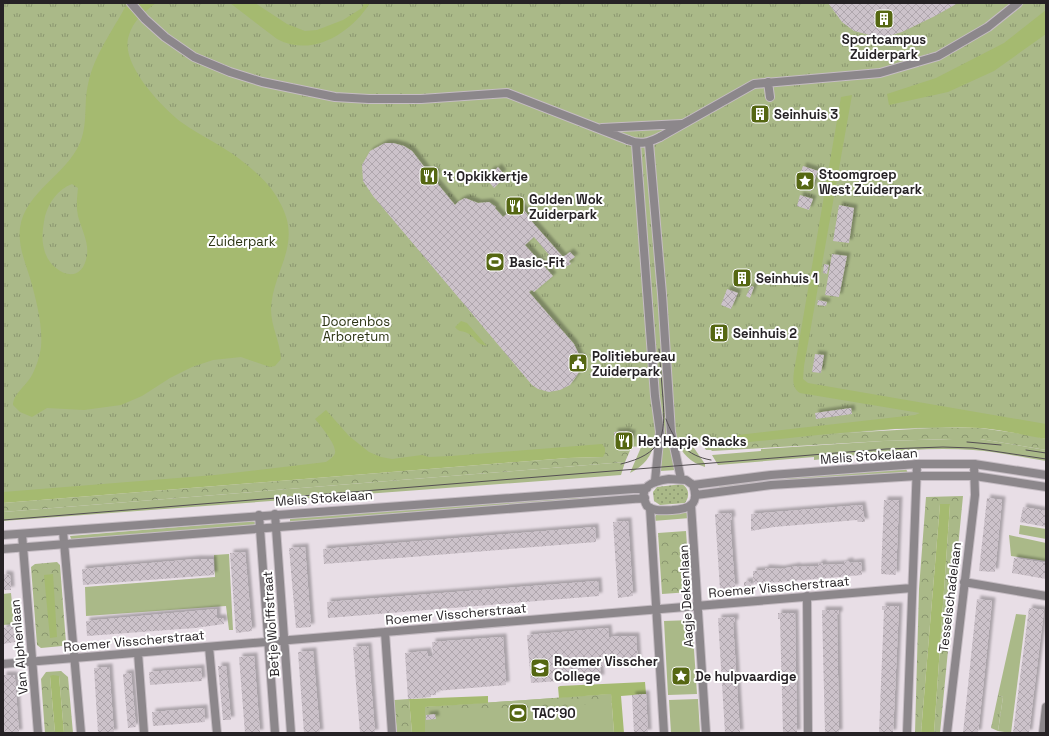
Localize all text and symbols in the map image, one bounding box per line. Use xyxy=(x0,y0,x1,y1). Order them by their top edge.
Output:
building icon: Sportcampus Zuiderpark xyxy=(873,8,895,30)
place label: Sportcampus Zuiderpark xyxy=(842,31,926,63)
building icon: Seinhuis 3 xyxy=(749,103,771,125)
place label: Seinhuis 3 xyxy=(774,106,838,123)
restaurant icon: 't Opkikkertje xyxy=(418,165,440,187)
place label: Stoomgroep West Zuiderpark xyxy=(819,166,923,198)
place label: 't Opkikkertje xyxy=(443,168,528,185)
place icon: Stoomgroep West Zuiderpark xyxy=(794,170,816,192)
place label: Golden Wok Zuiderpark xyxy=(529,191,604,223)
restaurant icon: Golden Wok Zuiderpark xyxy=(504,195,526,217)
park label: Zuiderpark xyxy=(208,233,276,250)
sports icon: Basic-Fit xyxy=(484,251,506,273)
place label: Basic-Fit xyxy=(509,254,565,271)
building icon: Seinhuis 1 xyxy=(731,267,753,289)
place label: Seinhuis 1 xyxy=(756,270,818,287)
park label: Doorenbos Arboretum xyxy=(322,313,390,345)
building icon: Seinhuis 2 xyxy=(708,322,730,344)
place label: Seinhuis 2 xyxy=(733,325,797,342)
place label: Politiebureau Zuiderpark xyxy=(592,348,676,380)
public building icon: Politiebureau Zuiderpark xyxy=(567,352,589,374)
restaurant icon: Het Hapje Snacks xyxy=(613,430,635,452)
place label: Het Hapje Snacks xyxy=(638,433,747,450)
street label: Melis Stokelaan xyxy=(820,444,918,468)
street label: Melis Stokelaan xyxy=(275,486,373,510)
street label: Tesselschadelaan xyxy=(935,541,965,653)
street label: Aagje Dekenlaan xyxy=(675,544,697,648)
street label: Betje Wolffstraat xyxy=(259,570,283,678)
street label: Roemer Visscherstraat xyxy=(708,572,850,602)
street label: Van Alphenlaan xyxy=(6,599,32,695)
street label: Roemer Visscherstraat xyxy=(385,599,527,629)
street label: Roemer Visscherstraat xyxy=(63,626,205,656)
place label: Roemer Visscher College xyxy=(554,653,658,685)
school or university icon: Roemer Visscher College xyxy=(529,657,551,679)
place icon: De hulpvaardige xyxy=(670,665,692,687)
place label: De hulpvaardige xyxy=(695,668,796,685)
sports icon: TAC'90 xyxy=(507,702,529,724)
place label: TAC'90 xyxy=(532,705,576,722)

